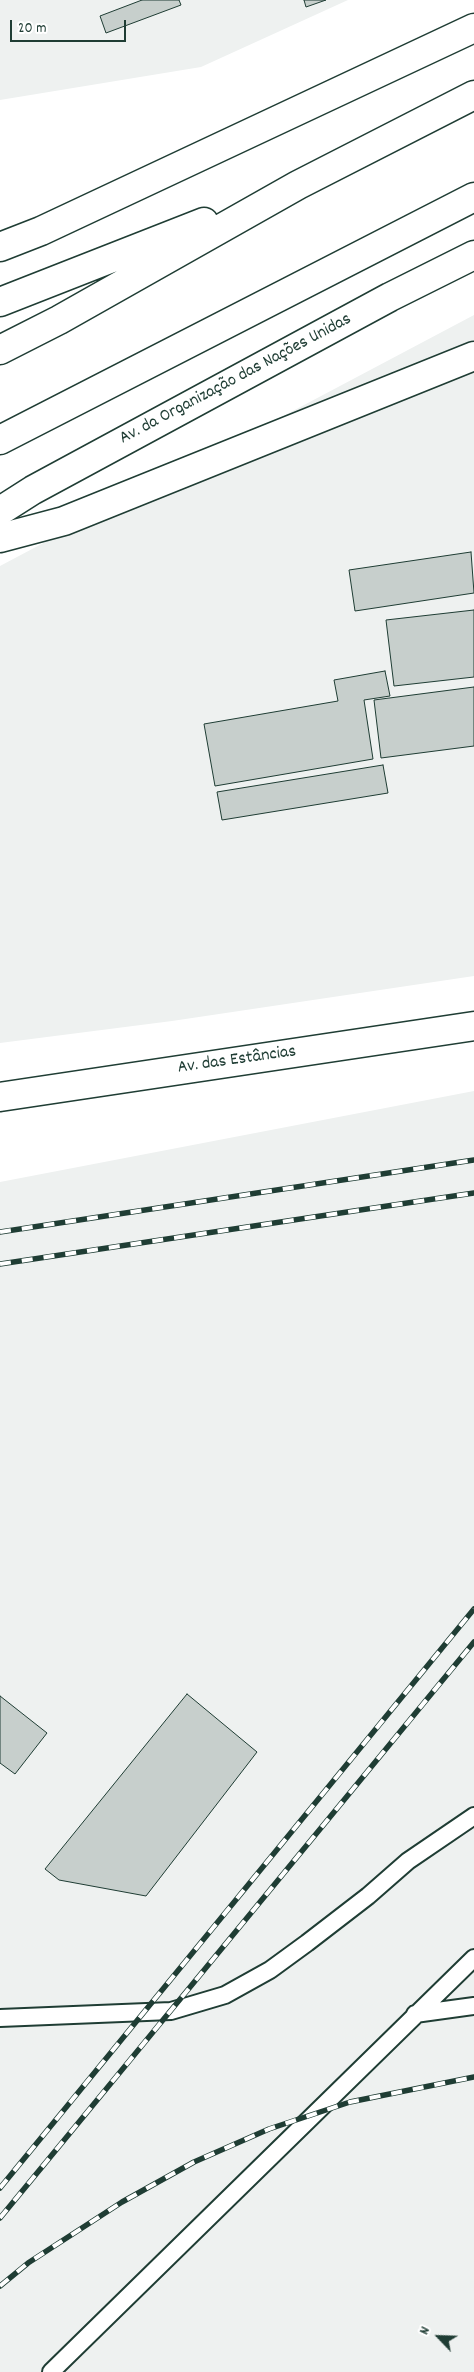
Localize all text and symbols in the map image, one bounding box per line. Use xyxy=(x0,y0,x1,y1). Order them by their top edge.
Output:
scale bar xyxy=(12,10,129,42)
text: 20 m xyxy=(18,18,46,40)
street label: Av. da Organização das Nações Unidas xyxy=(116,310,356,450)
street label: Av. das Estâncias xyxy=(176,1042,298,1080)
north arrow xyxy=(414,2312,464,2362)
text: N xyxy=(415,2324,436,2338)

